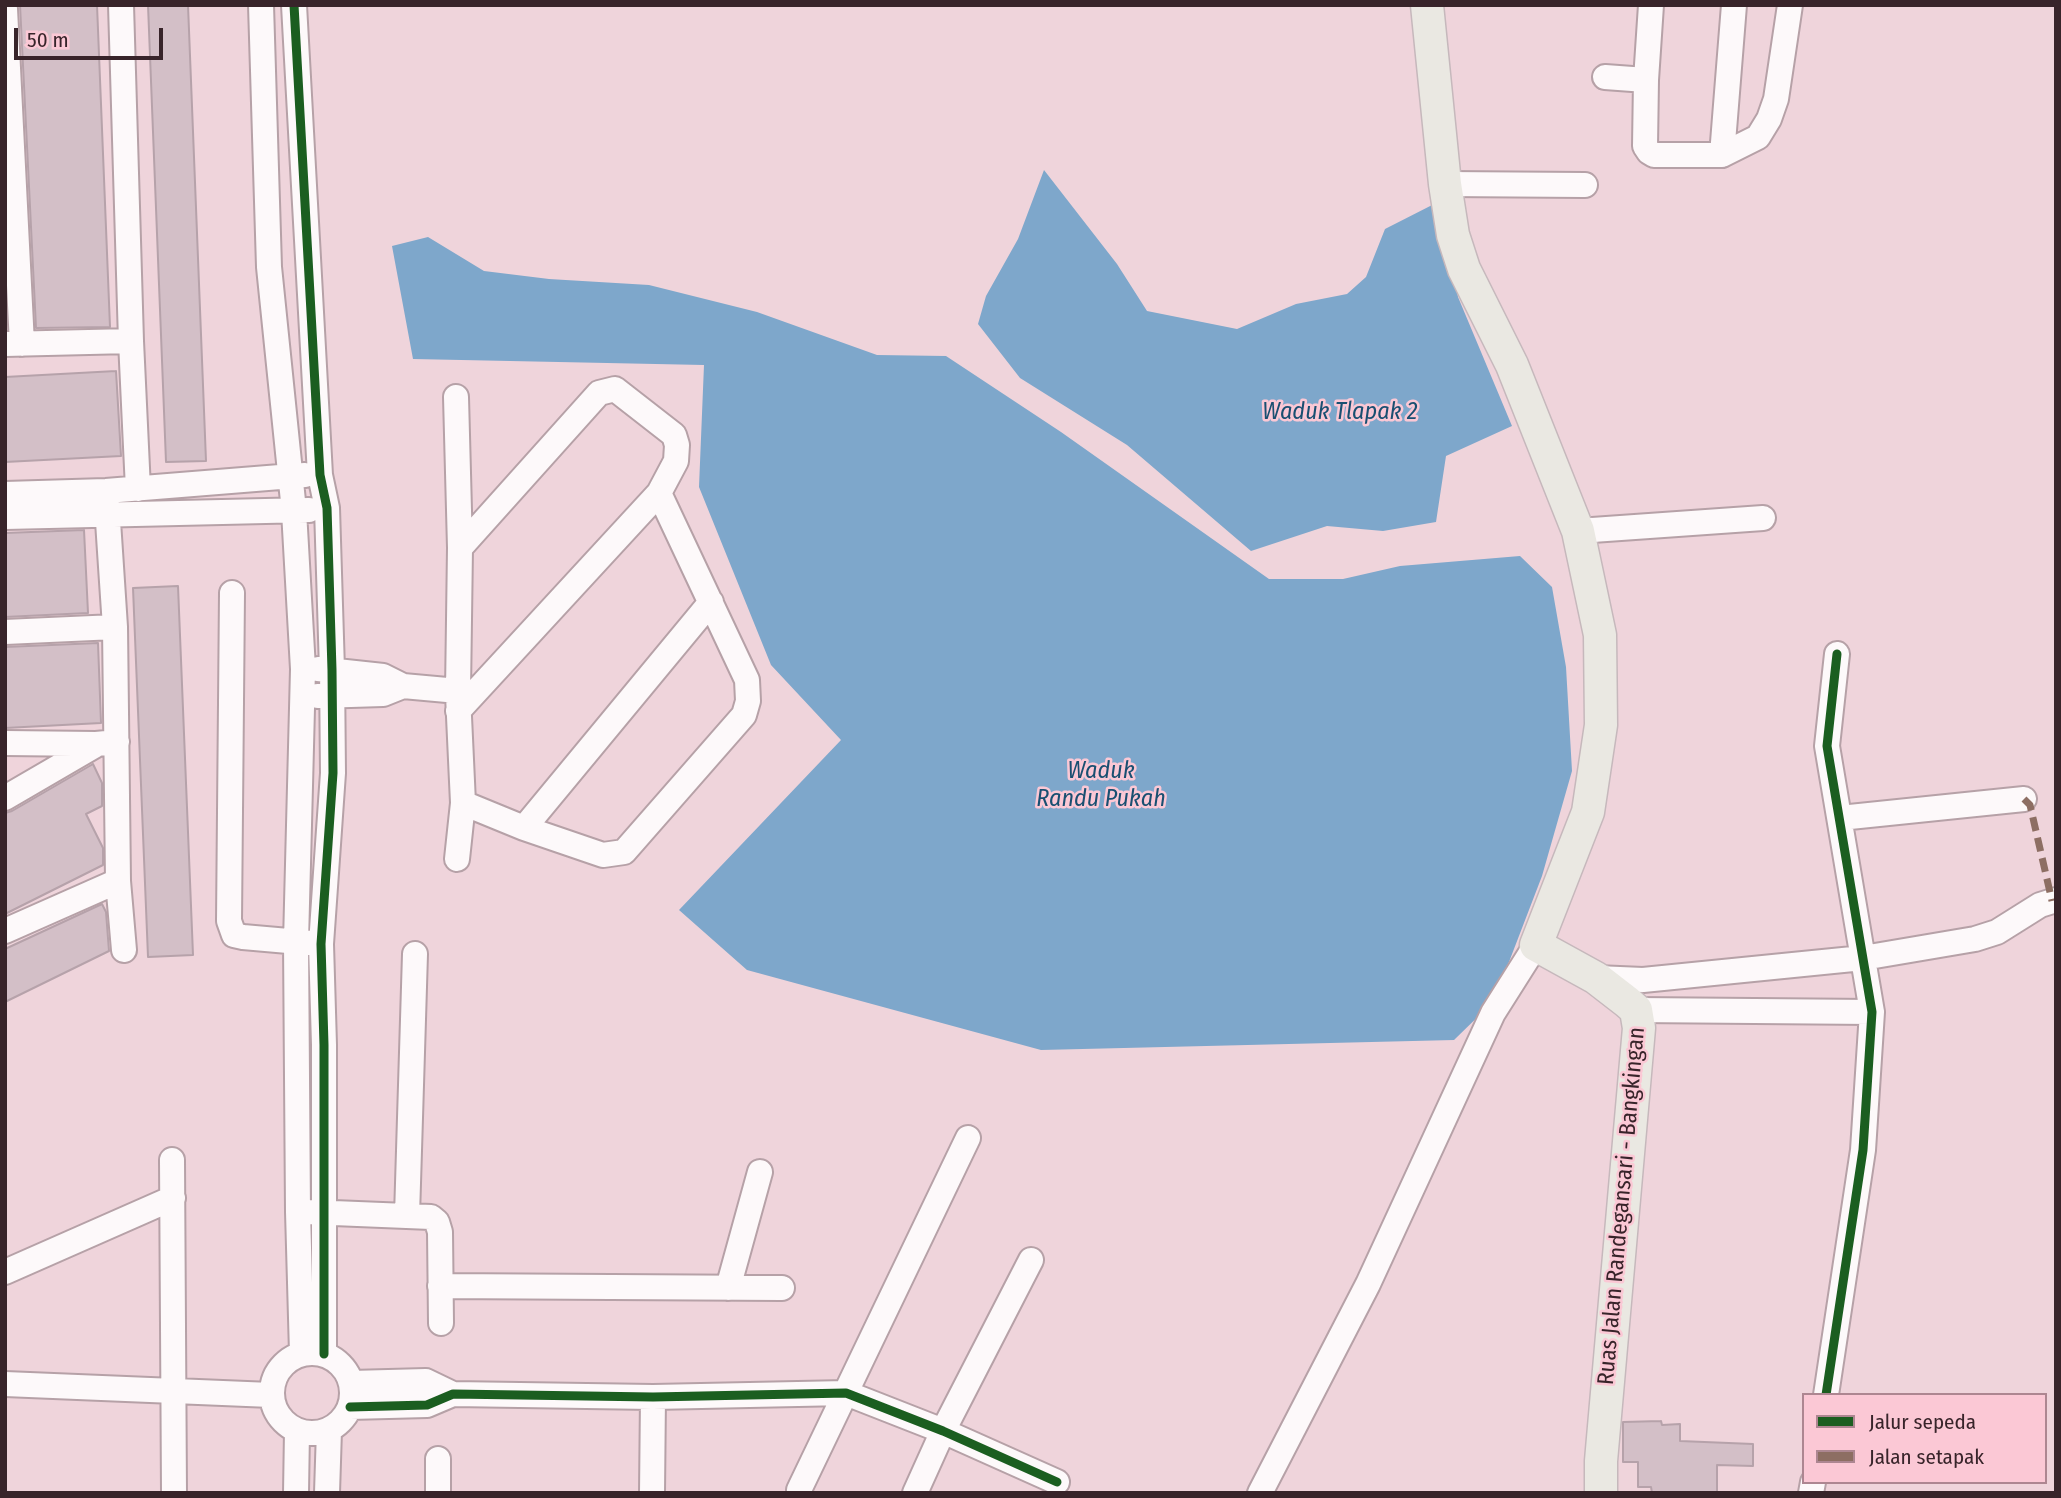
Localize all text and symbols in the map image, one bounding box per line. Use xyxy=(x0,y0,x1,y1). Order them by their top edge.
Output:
scale bar xyxy=(18,14,166,58)
text: 50 m xyxy=(27,27,69,53)
water label: Waduk Tlapak 2 xyxy=(1262,398,1418,426)
water label: Waduk Randu Pukah xyxy=(1036,757,1166,813)
street label: Ruas Jalan Randegansari - Bangkingan xyxy=(1593,1026,1651,1386)
legend xyxy=(1802,1393,2047,1484)
text: Jalur sepeda xyxy=(1869,1409,1976,1435)
text: Jalan setapak xyxy=(1869,1444,1984,1470)

